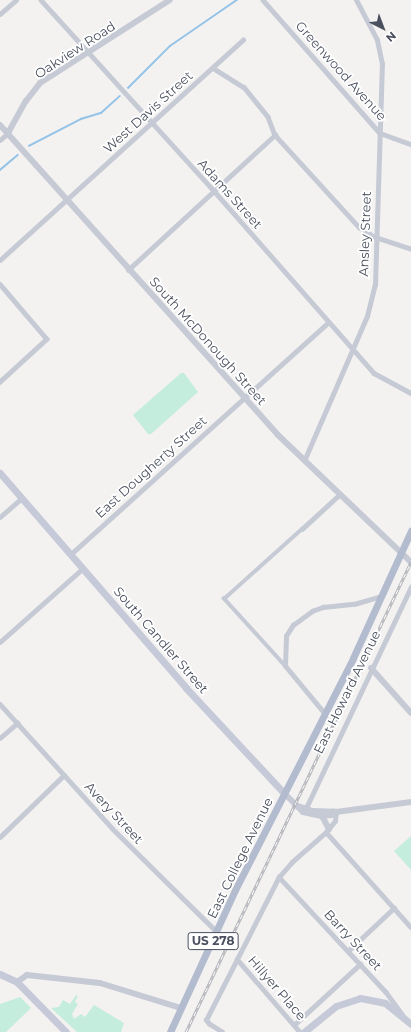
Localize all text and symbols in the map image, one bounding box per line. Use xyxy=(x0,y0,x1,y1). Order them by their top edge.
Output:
north arrow xyxy=(363,8,403,48)
street label: Oakview Road xyxy=(32,18,118,82)
street label: Greenwood Avenue xyxy=(292,18,390,124)
text: N xyxy=(383,29,399,45)
street label: West Davis Street xyxy=(100,68,196,156)
street label: Adams Street xyxy=(195,156,265,232)
street label: Ansley Street xyxy=(356,191,374,277)
street label: South McDonough Street xyxy=(146,274,270,408)
street label: East Dougherty Street xyxy=(92,413,210,521)
street label: South Candler Street xyxy=(110,584,212,696)
street label: East Howard Avenue xyxy=(310,628,384,756)
street label: Avery Street xyxy=(82,779,146,847)
street label: East College Avenue xyxy=(204,795,276,921)
street label: Barry Street xyxy=(321,906,385,974)
road number: US 278 xyxy=(187,931,239,951)
street label: Hillyer Place xyxy=(245,953,309,1023)

